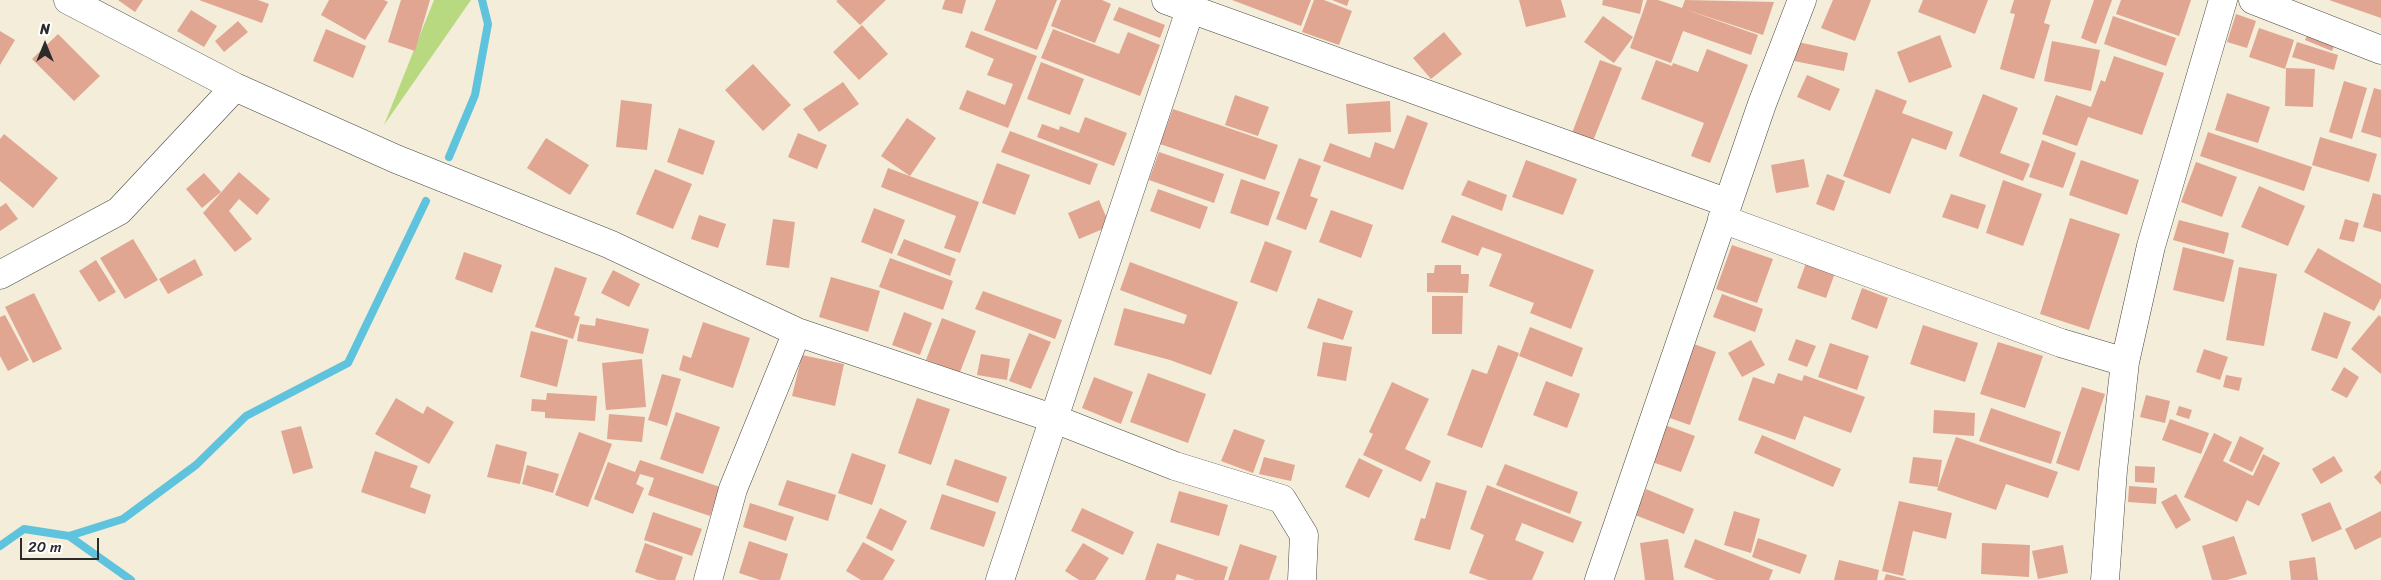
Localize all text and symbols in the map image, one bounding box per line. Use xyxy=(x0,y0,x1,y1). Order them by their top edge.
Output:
text: N xyxy=(40,17,50,42)
north arrow xyxy=(20,20,70,70)
scale bar xyxy=(22,528,101,560)
text: 20 m xyxy=(28,534,62,560)

